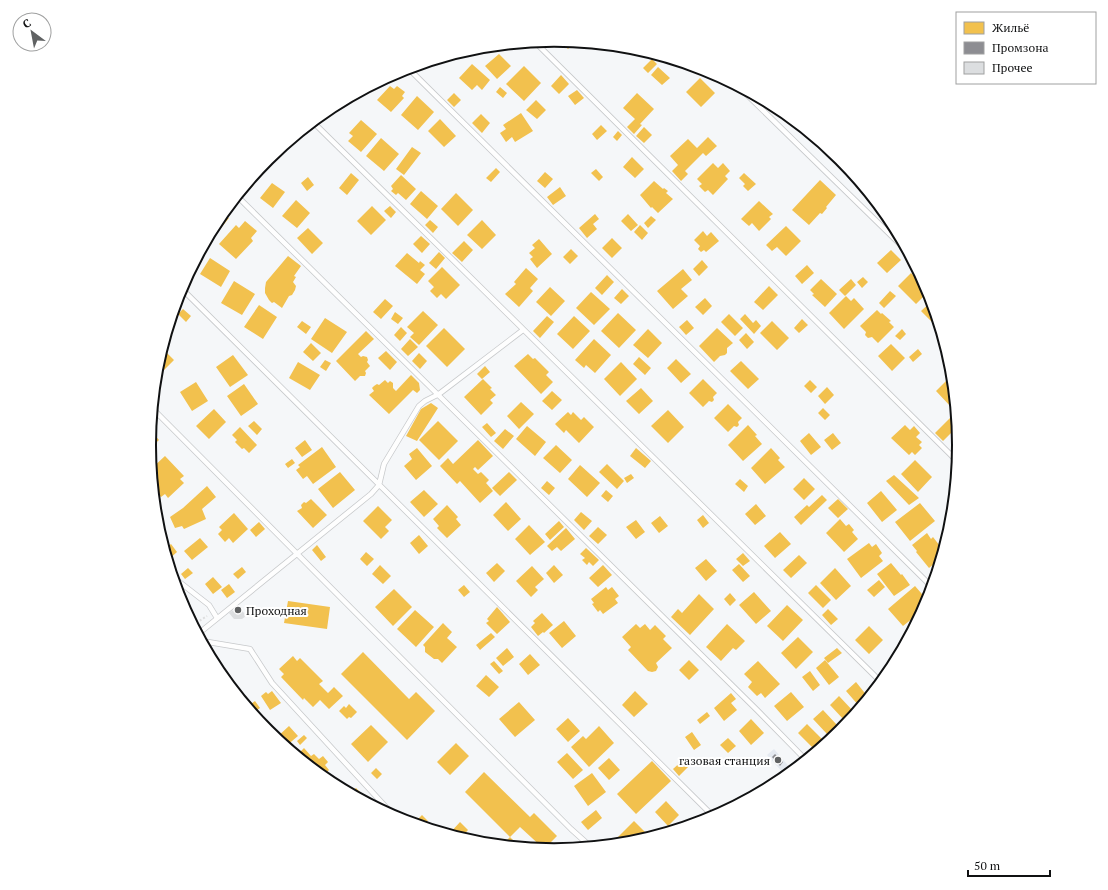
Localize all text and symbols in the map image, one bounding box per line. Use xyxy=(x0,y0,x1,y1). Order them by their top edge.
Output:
north arrow xyxy=(12,12,52,52)
legend xyxy=(956,12,1096,84)
text: С xyxy=(20,16,33,31)
text: Жильё xyxy=(992,20,1029,35)
text: Промзона xyxy=(992,40,1049,55)
text: Прочее xyxy=(992,60,1033,75)
place label: Проходная xyxy=(246,603,307,618)
marker: Проходная xyxy=(233,605,243,615)
place label: газовая станция xyxy=(679,753,770,768)
marker: газовая станция xyxy=(773,755,783,765)
scale bar xyxy=(968,852,1050,878)
text: 50 m xyxy=(974,858,1001,873)

